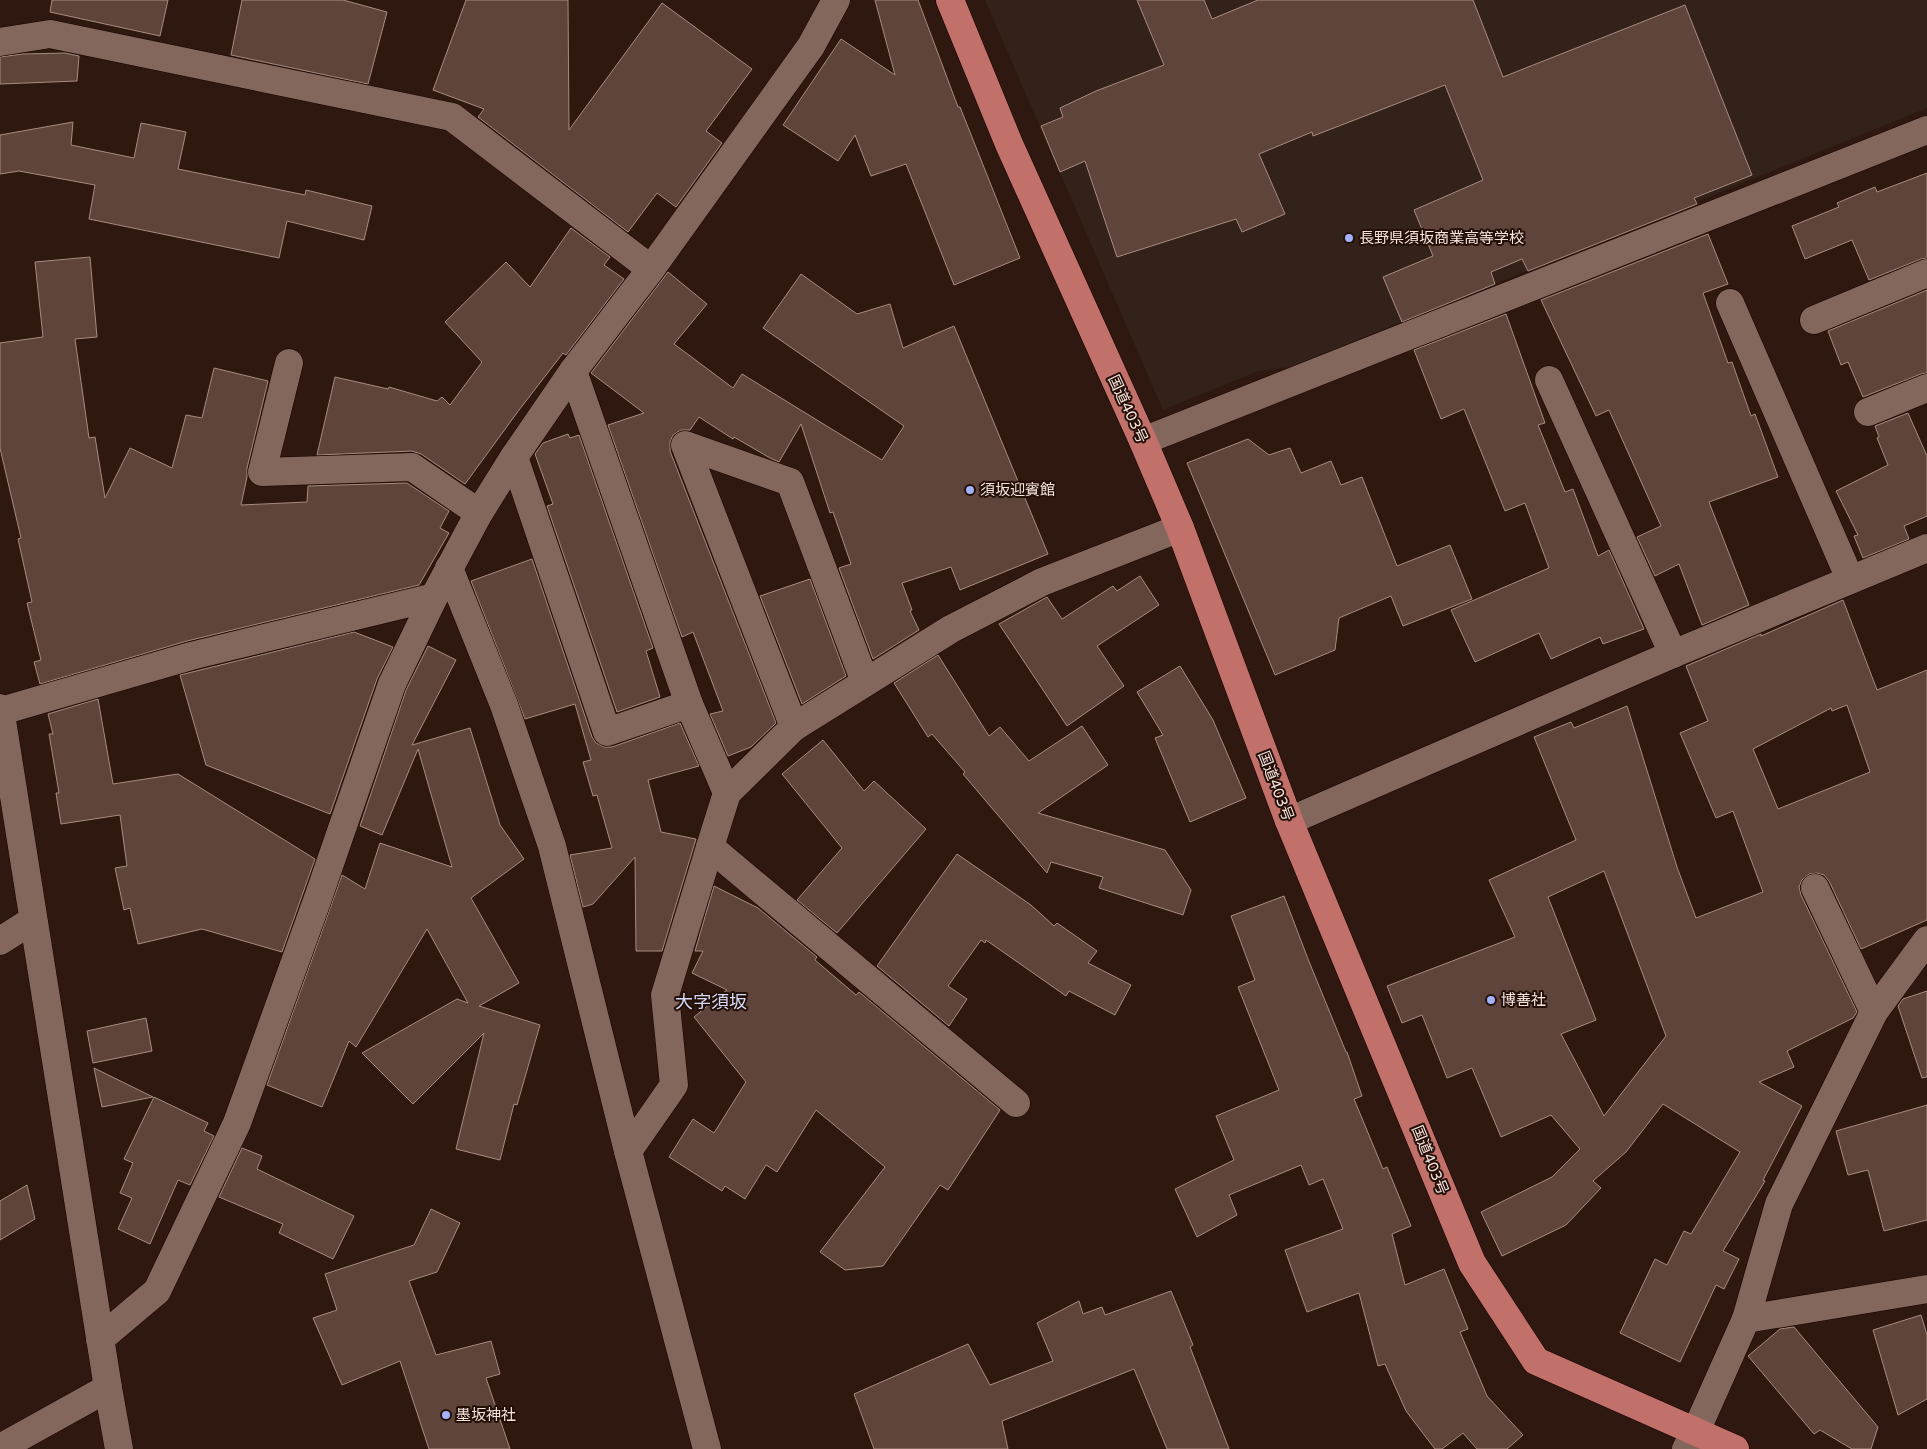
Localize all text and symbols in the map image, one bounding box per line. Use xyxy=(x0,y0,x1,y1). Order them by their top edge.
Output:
place label: 長野県須坂商業高等学校 xyxy=(1359,229,1524,247)
marker: 長野県須坂商業高等学校 xyxy=(1343,232,1355,244)
street label: 国道403号 xyxy=(1104,372,1152,446)
place label: 須坂迎賓館 xyxy=(980,481,1055,499)
marker: 須坂迎賓館 xyxy=(964,484,976,496)
street label: 国道403号 xyxy=(1254,749,1298,823)
district label: 大字須坂 xyxy=(675,991,747,1013)
place label: 博善社 xyxy=(1501,991,1546,1009)
marker: 博善社 xyxy=(1485,994,1497,1006)
street label: 国道403号 xyxy=(1408,1123,1452,1197)
place label: 墨坂神社 xyxy=(456,1406,516,1424)
marker: 墨坂神社 xyxy=(440,1409,452,1421)

